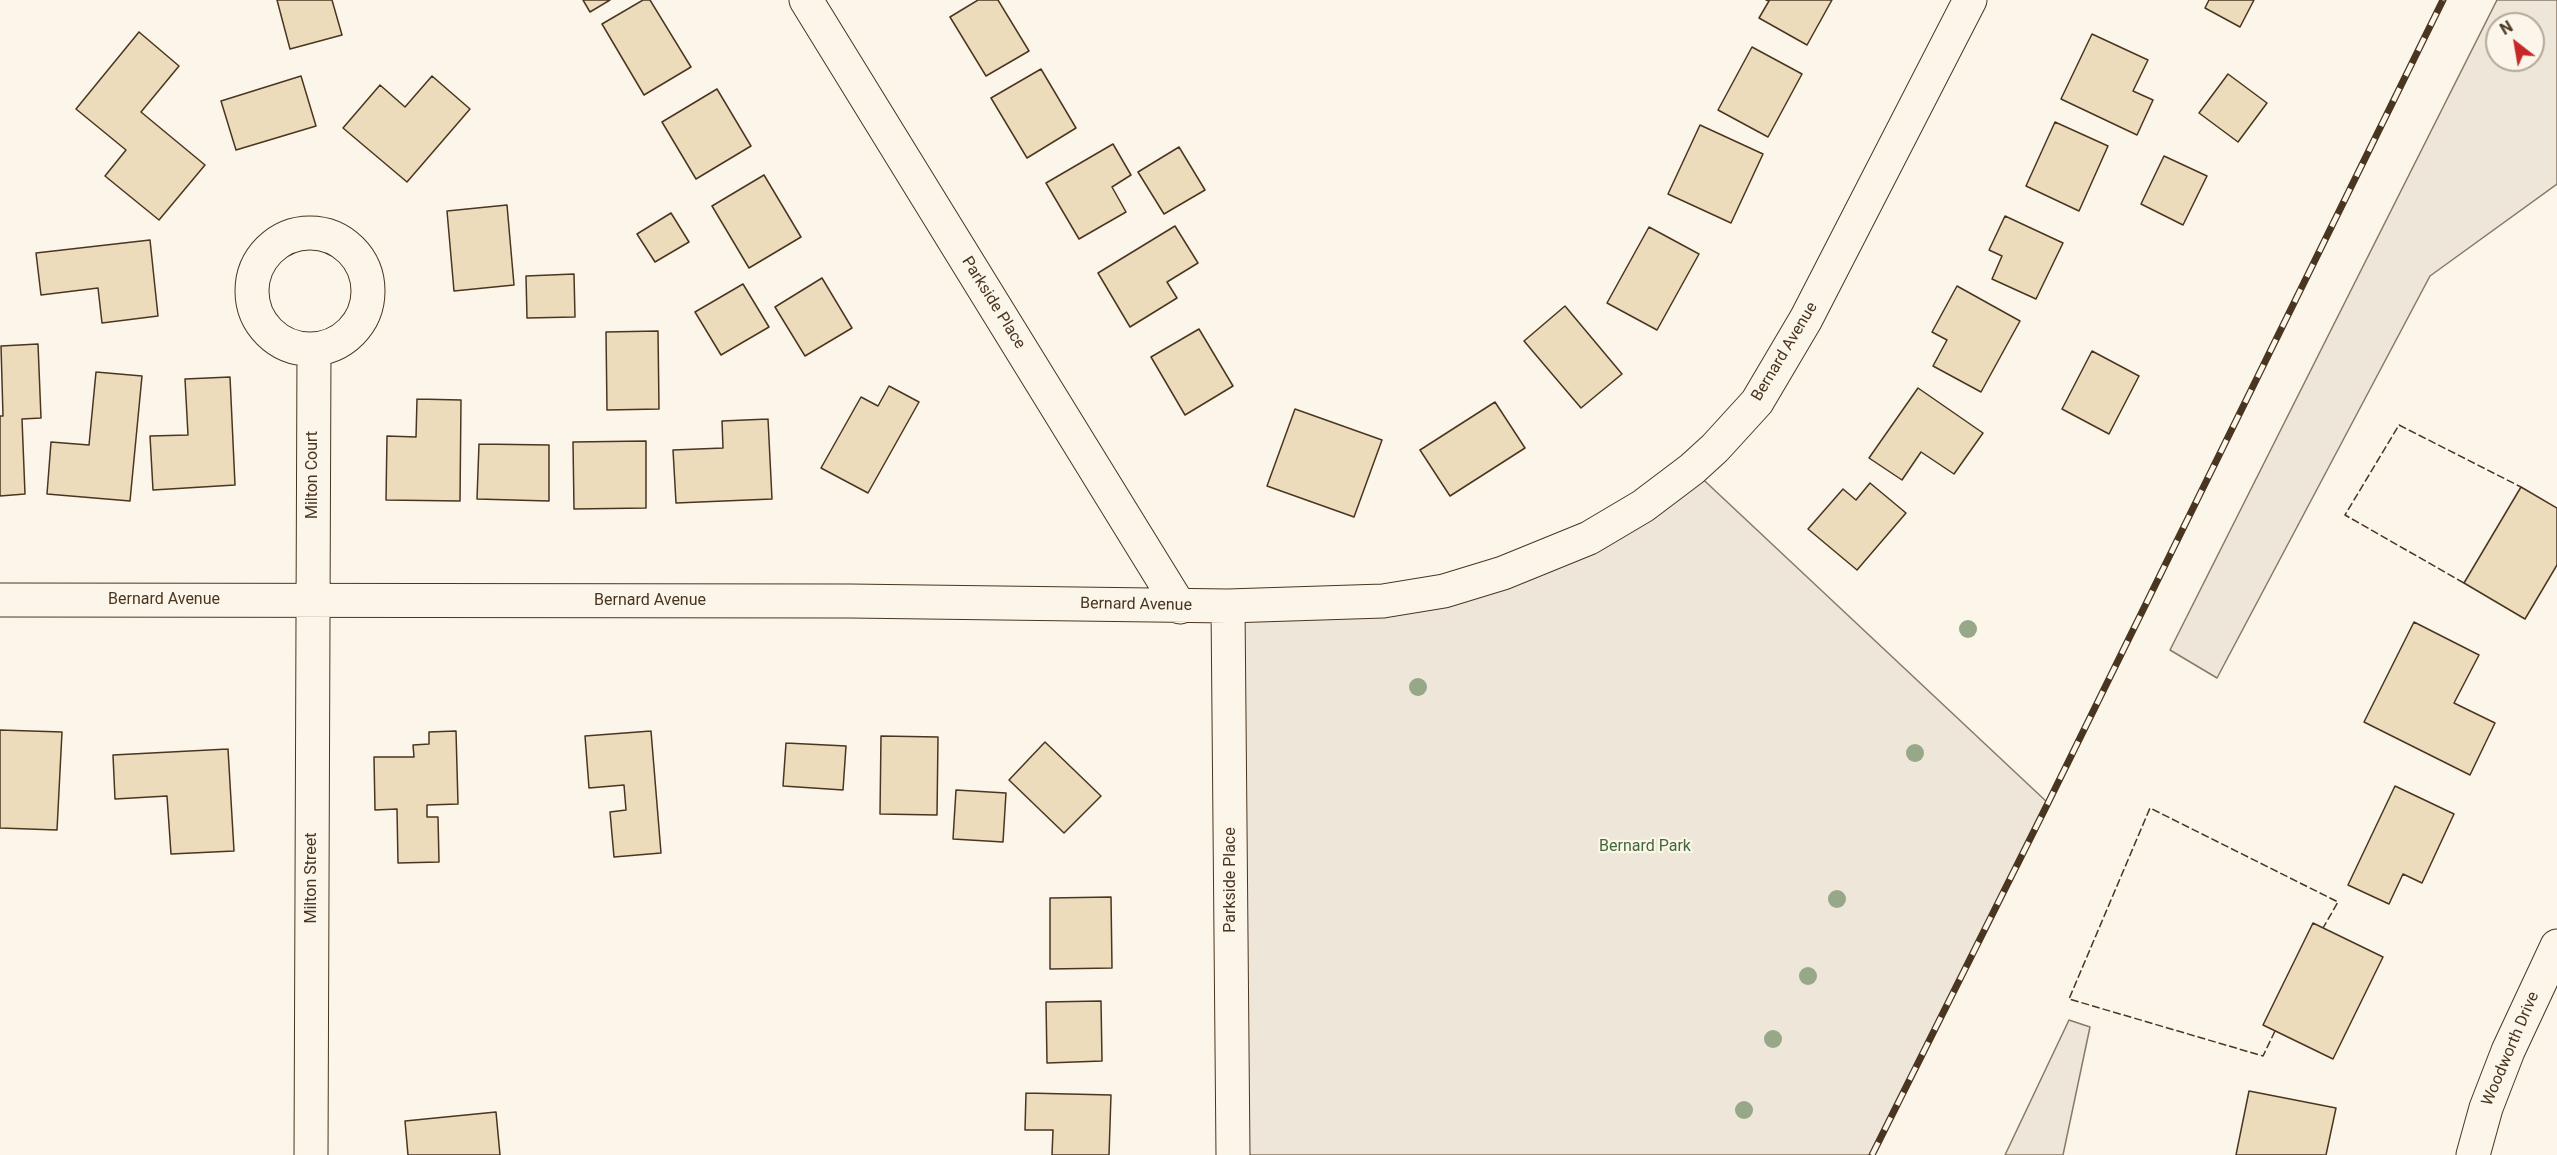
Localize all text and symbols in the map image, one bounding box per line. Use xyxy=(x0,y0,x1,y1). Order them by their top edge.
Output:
north arrow xyxy=(2485,12,2545,72)
text: N xyxy=(2497,17,2516,39)
street label: Parkside Place xyxy=(957,253,1029,353)
street label: Bernard Avenue xyxy=(1748,299,1822,405)
street label: Milton Court xyxy=(303,431,323,519)
street label: Bernard Avenue xyxy=(108,590,220,610)
street label: Bernard Avenue xyxy=(594,591,706,611)
street label: Bernard Avenue xyxy=(1080,594,1192,616)
street label: Parkside Place xyxy=(1221,827,1241,933)
street label: Milton Street xyxy=(302,833,322,923)
park label: Bernard Park xyxy=(1599,837,1691,857)
street label: Woodworth Drive xyxy=(2478,989,2544,1109)

